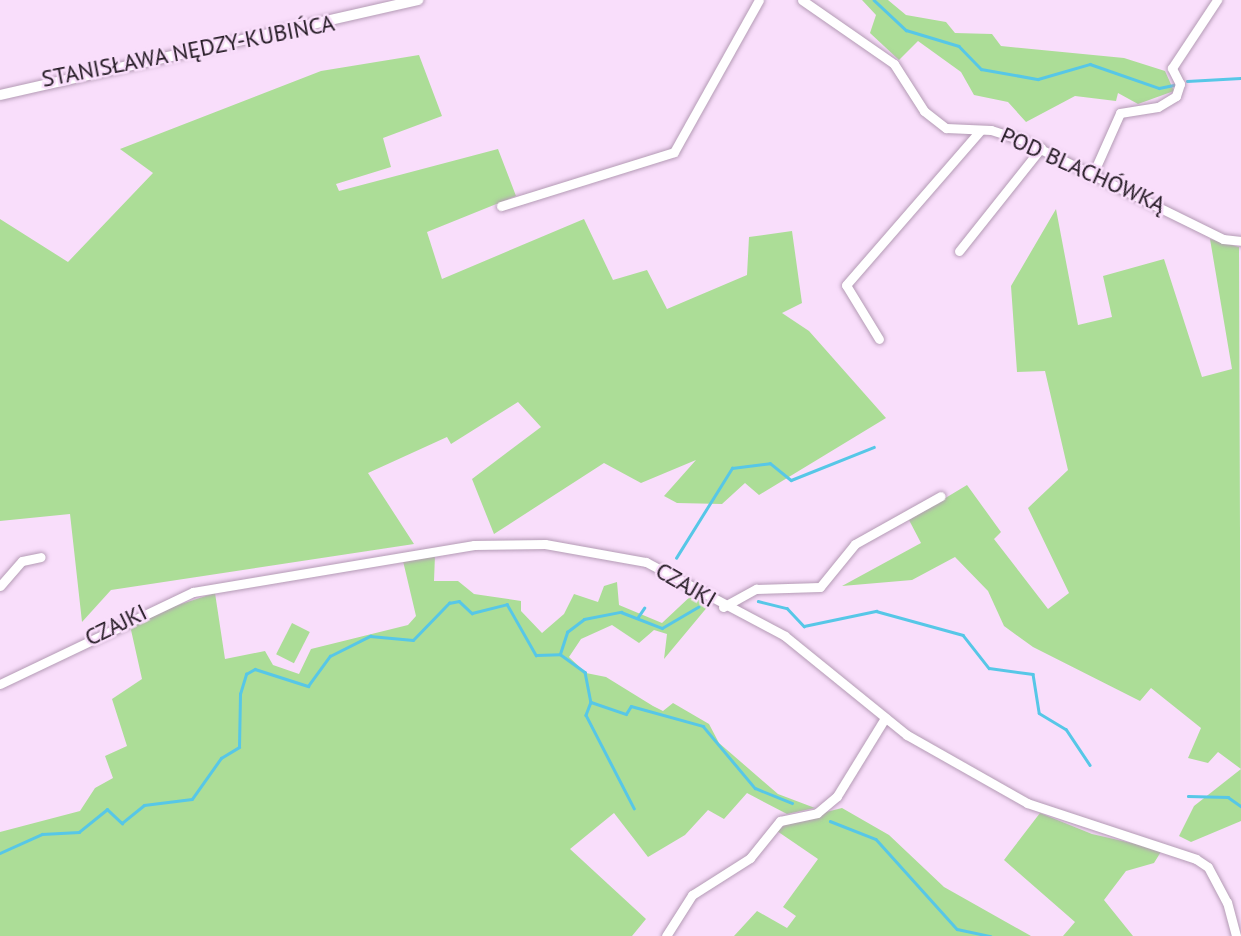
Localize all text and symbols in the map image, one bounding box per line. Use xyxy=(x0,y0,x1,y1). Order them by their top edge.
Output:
street label: STANISŁAWA NĘDZY-KUBIŃCA xyxy=(39,9,337,93)
street label: POD BLACHÓWKĄ xyxy=(996,121,1170,219)
street label: CZAJKI xyxy=(651,557,721,613)
street label: CZAJKI xyxy=(80,598,152,652)

